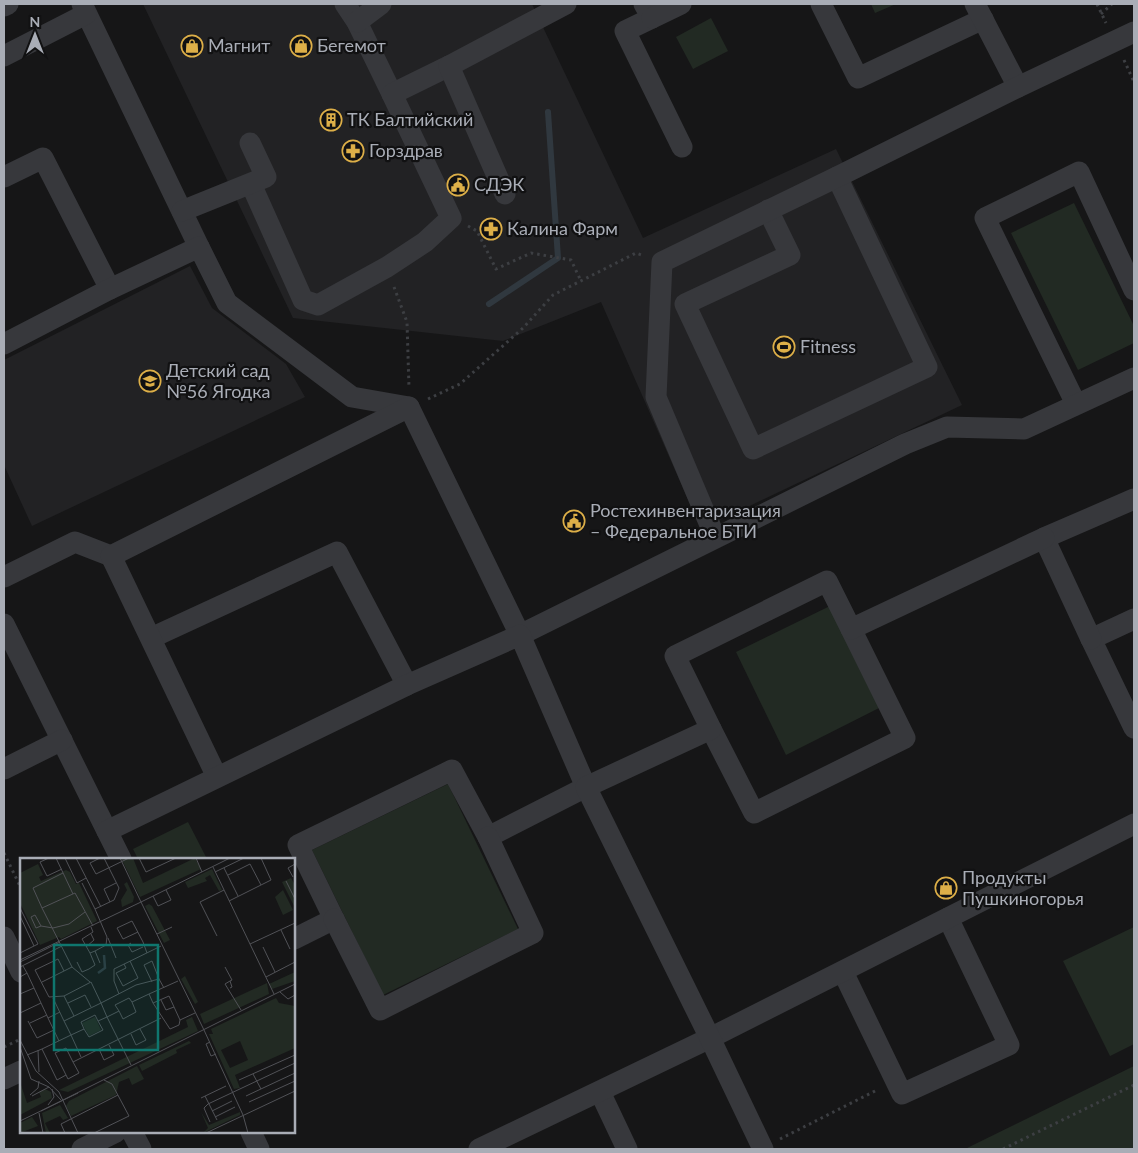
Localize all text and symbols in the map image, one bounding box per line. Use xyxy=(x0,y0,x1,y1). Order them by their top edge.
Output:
north arrow xyxy=(10,10,60,60)
text: N xyxy=(30,13,40,30)
shop icon: Магнит xyxy=(180,34,204,58)
place label: Магнит xyxy=(208,34,270,56)
shop icon: Бегемот xyxy=(289,34,313,58)
place label: Бегемот xyxy=(317,34,386,56)
building icon: ТК Балтийский xyxy=(319,108,343,132)
place label: ТК Балтийский xyxy=(347,108,473,130)
pharmacy icon: Горздрав xyxy=(341,139,365,163)
place label: Горздрав xyxy=(369,139,443,161)
public building icon: СДЭК xyxy=(446,173,470,197)
place label: СДЭК xyxy=(474,173,524,195)
pharmacy icon: Калина Фарм xyxy=(479,217,503,241)
place label: Калина Фарм xyxy=(507,217,618,239)
sports icon: Fitness xyxy=(772,335,796,359)
place label: Fitness xyxy=(800,335,856,357)
place label: Детский сад №56 Ягодка xyxy=(166,359,270,402)
school or university icon: Детский сад №56 Ягодка xyxy=(138,369,162,393)
place label: Ростехинвентаризация – Федеральное БТИ xyxy=(590,499,781,542)
public building icon: Ростехинвентаризация – Федеральное БТИ xyxy=(562,509,586,533)
inset map xyxy=(20,858,295,1133)
place label: Продукты Пушкиногорья xyxy=(962,866,1084,909)
shop icon: Продукты Пушкиногорья xyxy=(934,876,958,900)

